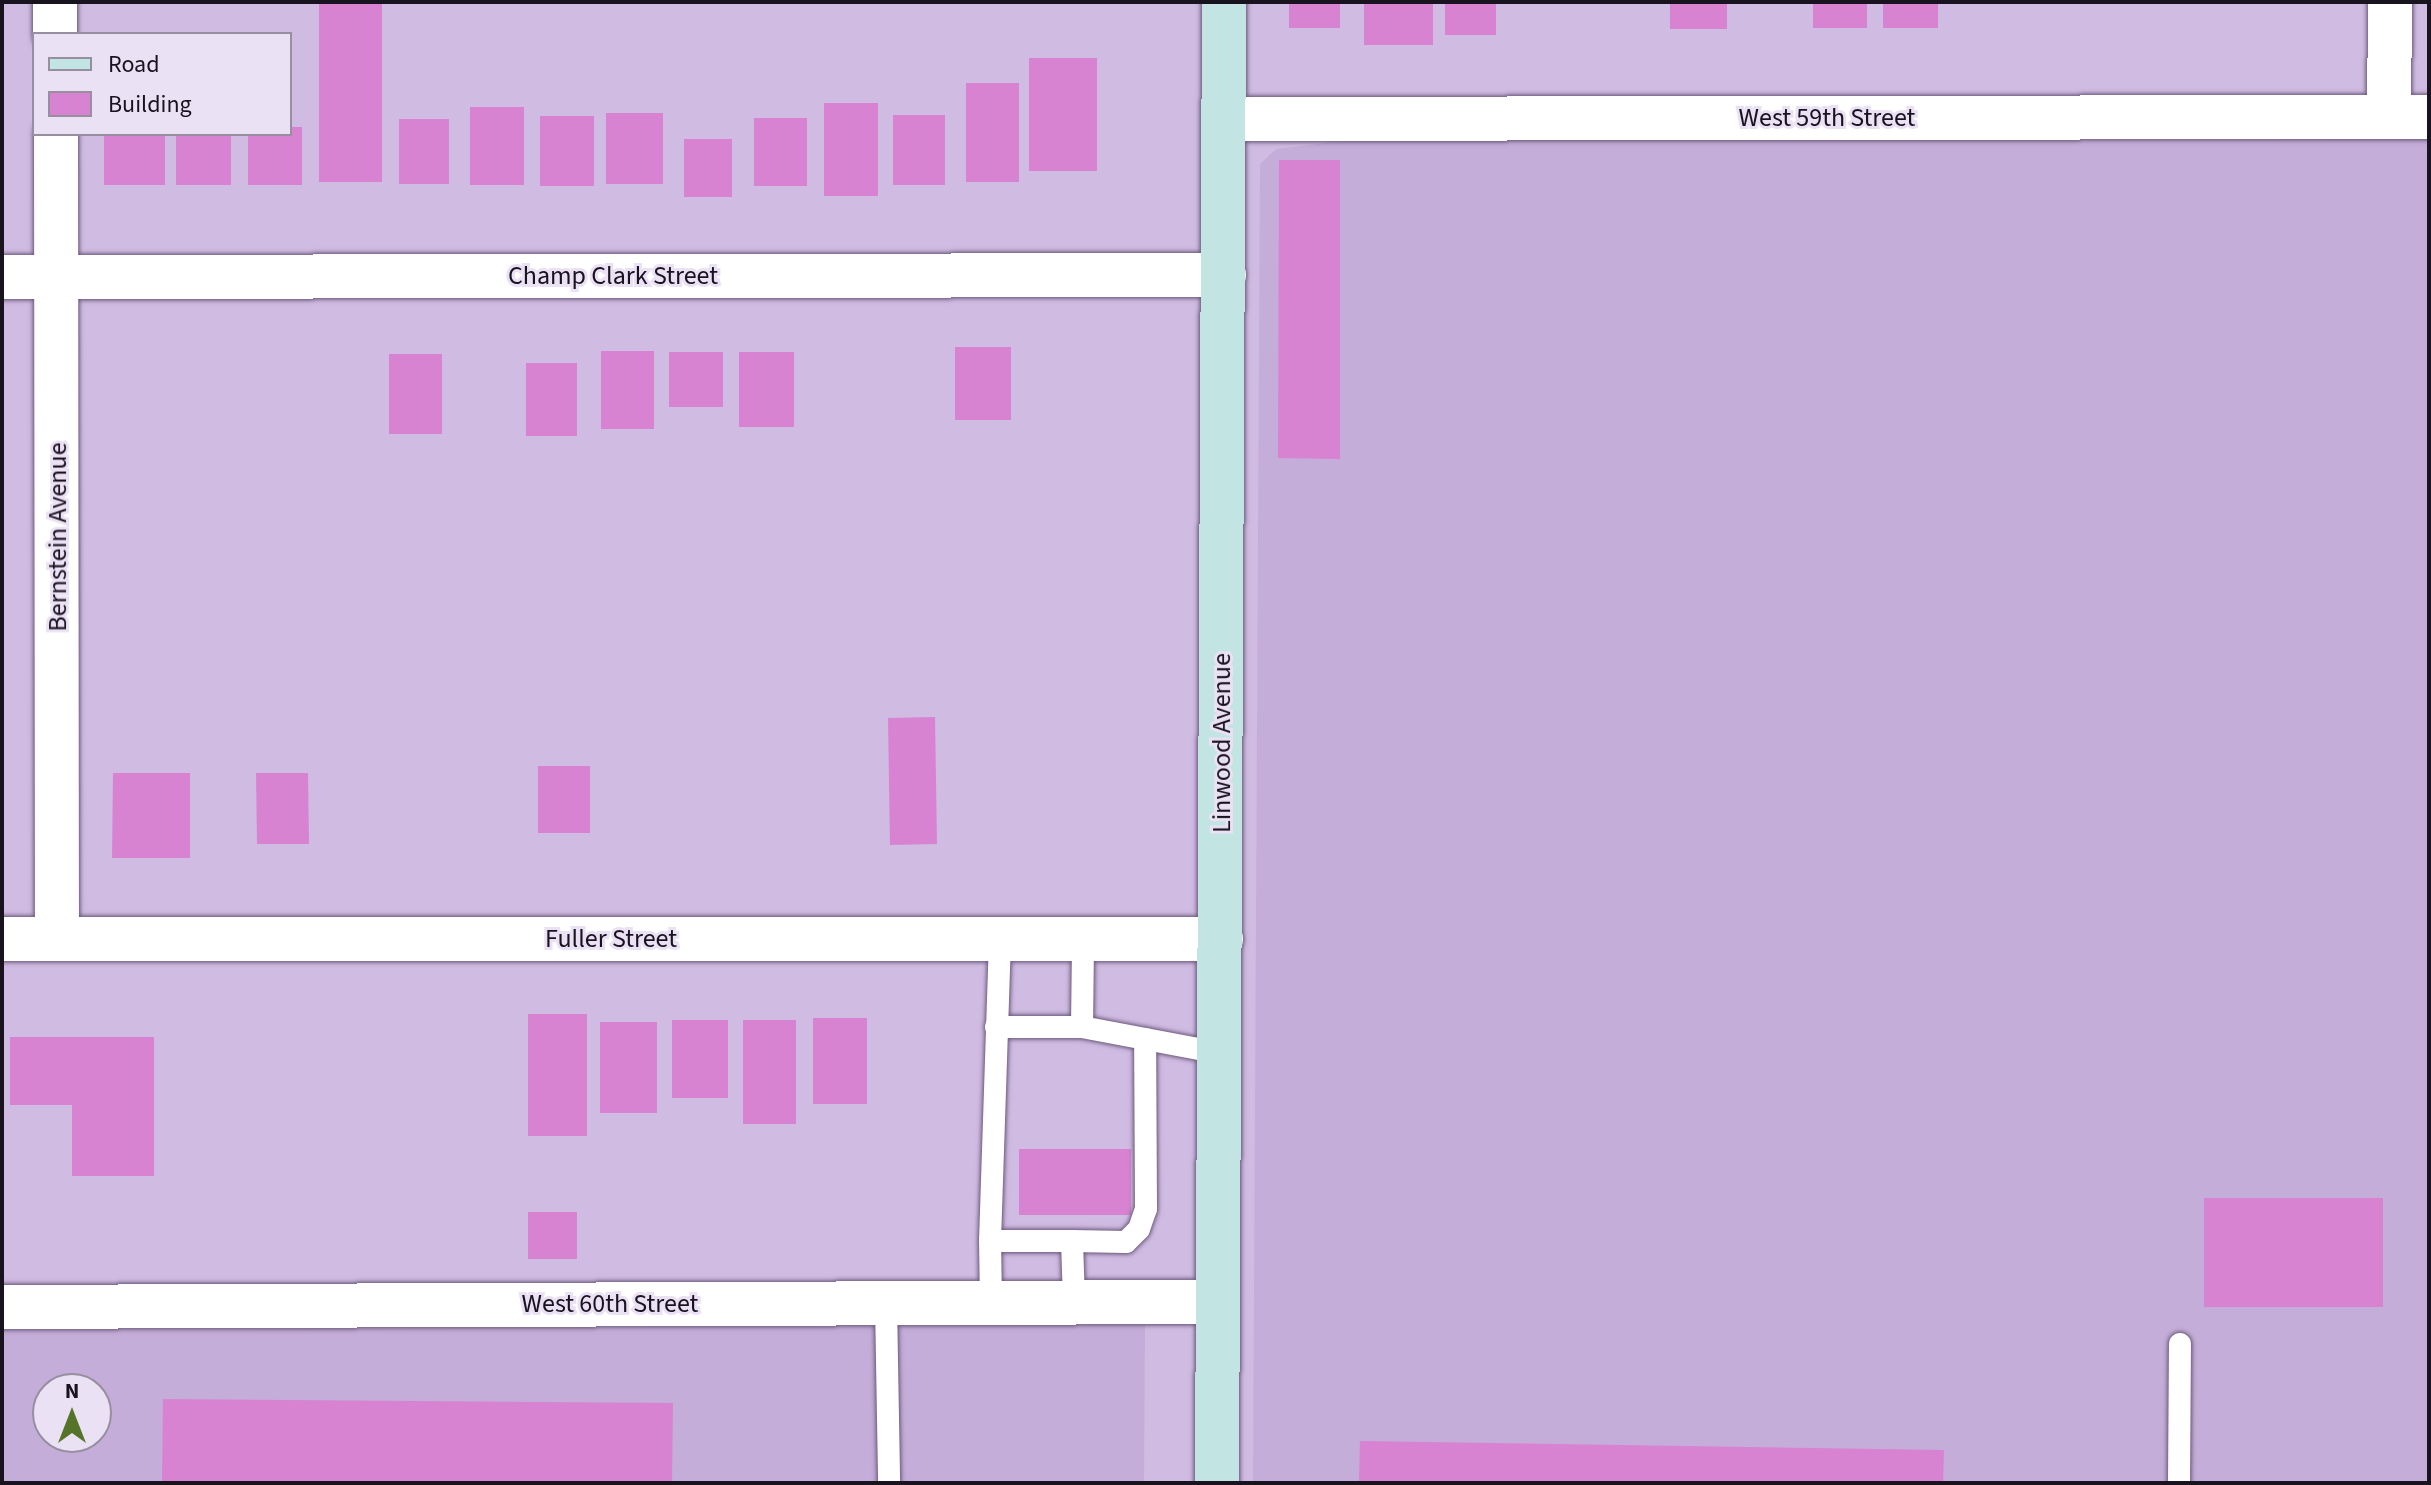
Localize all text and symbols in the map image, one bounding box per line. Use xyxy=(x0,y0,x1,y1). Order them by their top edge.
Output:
legend xyxy=(32,32,292,136)
text: Road xyxy=(108,47,160,82)
text: Building xyxy=(108,87,192,122)
street label: West 59th Street xyxy=(1739,102,1915,134)
street label: Champ Clark Street xyxy=(508,260,718,292)
street label: Bernstein Avenue xyxy=(42,442,74,632)
street label: Linwood Avenue xyxy=(1206,653,1238,833)
street label: Fuller Street xyxy=(545,923,677,955)
street label: West 60th Street xyxy=(522,1288,698,1320)
north arrow xyxy=(32,1373,112,1453)
text: N xyxy=(65,1375,79,1407)

